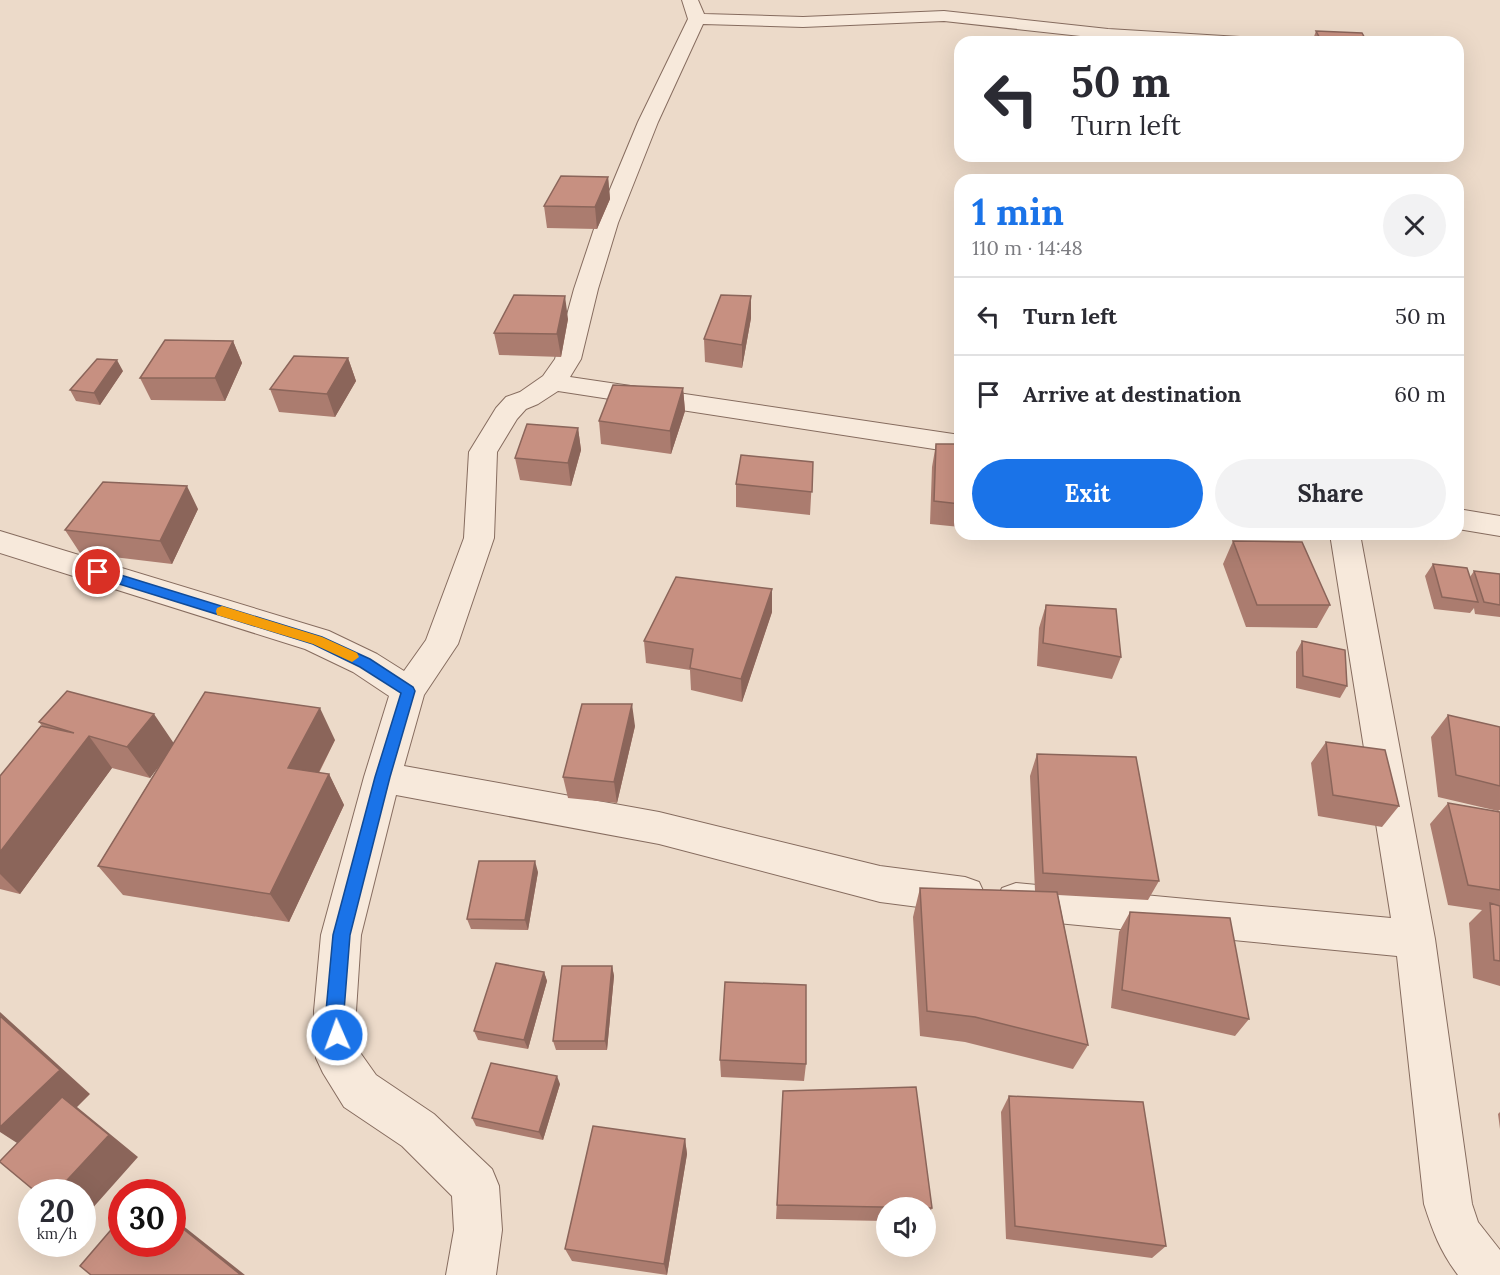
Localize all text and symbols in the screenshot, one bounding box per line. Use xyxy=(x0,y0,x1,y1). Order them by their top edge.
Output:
text: 50 m xyxy=(1071,55,1170,109)
icon: left xyxy=(972,60,1050,138)
text: Turn left xyxy=(1071,108,1181,142)
text: 1 min xyxy=(972,189,1064,235)
button: close xyxy=(1383,194,1446,257)
text: 110 m · 14:48 xyxy=(972,235,1083,260)
icon: left xyxy=(972,300,1005,333)
text: Turn left xyxy=(1023,302,1117,330)
text: 50 m xyxy=(1395,302,1446,330)
icon: arrive xyxy=(972,378,1005,411)
text: Arrive at destination xyxy=(1023,380,1241,408)
text: 60 m xyxy=(1394,380,1446,408)
button: Exit xyxy=(972,459,1203,528)
button: Share xyxy=(1215,459,1446,528)
pin xyxy=(72,546,123,597)
icon: arrive xyxy=(81,555,114,588)
position arrow xyxy=(305,1003,369,1067)
speed limit sign: 30 xyxy=(108,1179,186,1257)
text: 20 xyxy=(39,1192,75,1230)
map controls xyxy=(876,1197,936,1257)
button: sound xyxy=(876,1197,936,1257)
text: km/h xyxy=(37,1224,77,1243)

